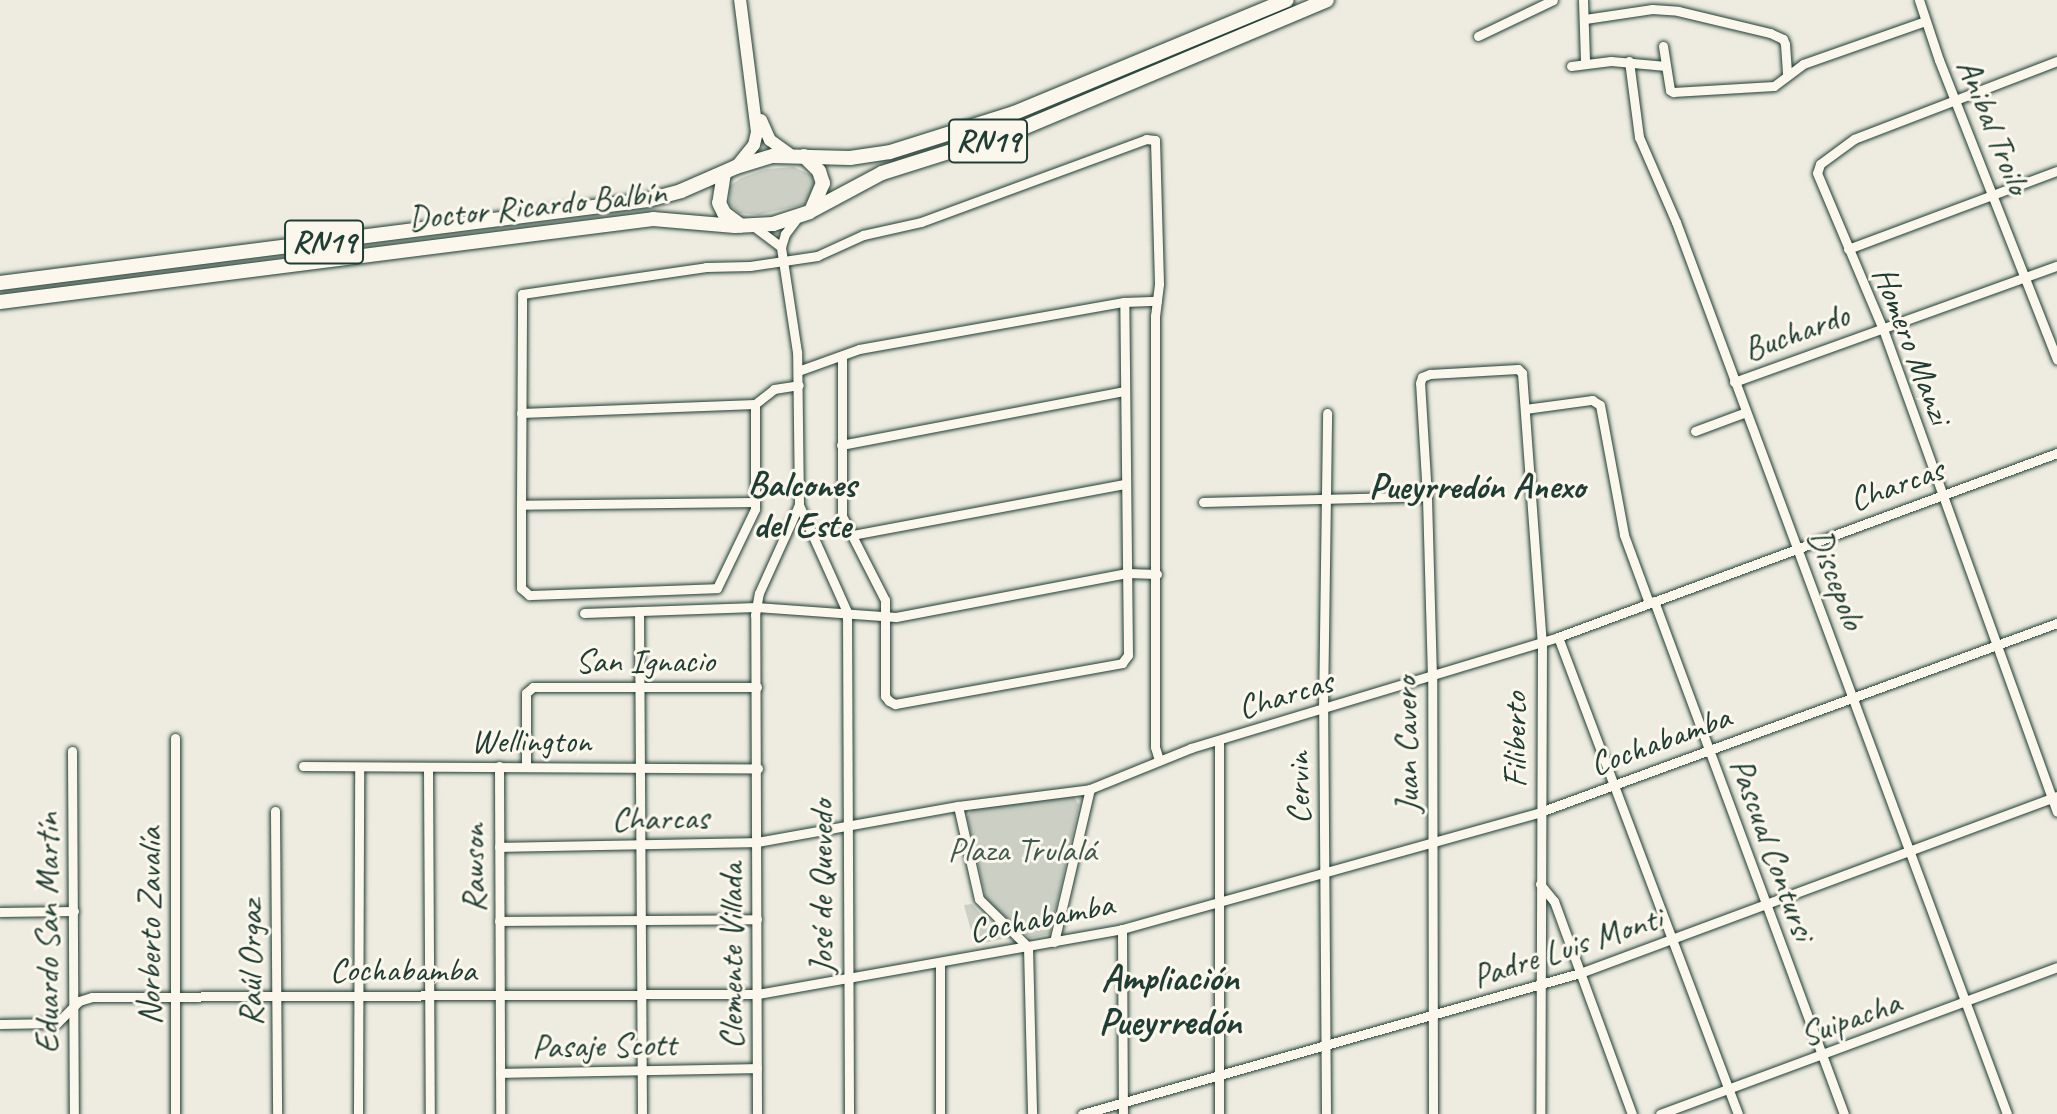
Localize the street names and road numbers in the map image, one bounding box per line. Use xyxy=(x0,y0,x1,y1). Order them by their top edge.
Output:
street label: Anibal Troilo xyxy=(1948,53,2040,199)
road number: RN19 xyxy=(948,113,1028,169)
street label: Doctor Ricardo Balbín xyxy=(406,171,668,239)
road number: RN19 xyxy=(284,214,364,270)
street label: Homero Manzi xyxy=(1864,260,1962,430)
street label: Buchardo xyxy=(1738,294,1854,370)
street label: Charcas xyxy=(1844,448,1948,520)
street label: Discepolo xyxy=(1799,523,1875,635)
street label: San Ignacio xyxy=(574,641,716,681)
street label: Charcas xyxy=(1233,660,1337,728)
street label: Juan Cavero xyxy=(1384,677,1428,813)
street label: Filiberto xyxy=(1495,692,1535,788)
street label: Cochabamba xyxy=(1584,696,1736,784)
street label: Wellington xyxy=(471,721,591,761)
street label: Cervin xyxy=(1277,752,1319,824)
street label: Pascual Contursi xyxy=(1721,752,1825,946)
street label: Charcas xyxy=(611,797,709,839)
street label: José de Quevedo xyxy=(801,800,841,974)
street label: Eduardo San Martín xyxy=(27,812,67,1054)
street label: Rawson xyxy=(453,824,493,912)
street label: Norberto Zavalía xyxy=(129,827,169,1025)
street label: Clemente Villada xyxy=(711,863,751,1049)
street label: Cochabamba xyxy=(965,883,1117,951)
street label: Padre Luis Monti xyxy=(1468,897,1666,997)
street label: Raúl Orgaz xyxy=(230,900,270,1026)
street label: Cochabamba xyxy=(330,950,476,990)
street label: Suipacha xyxy=(1794,981,1906,1055)
street label: Pasaje Scott xyxy=(532,1023,676,1067)

